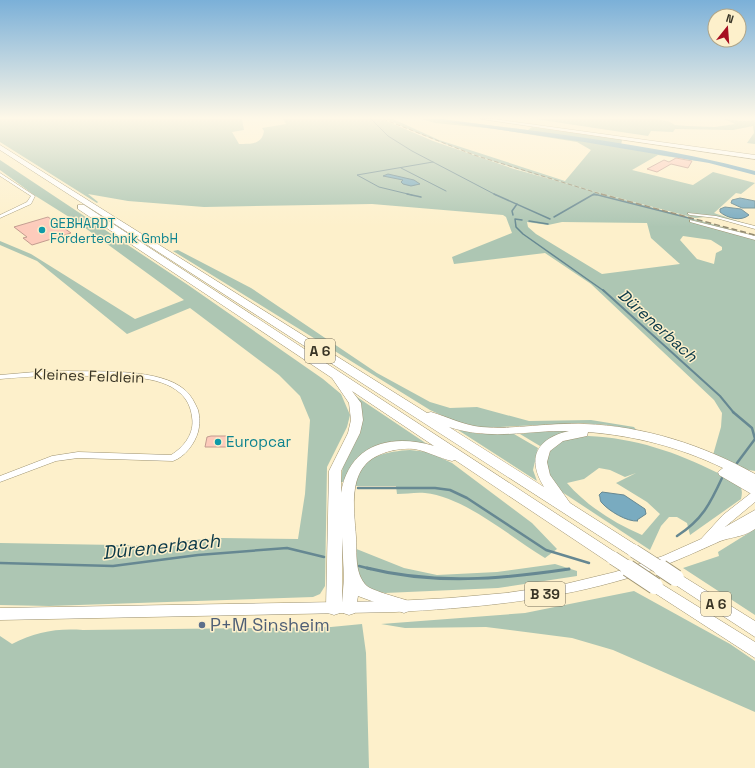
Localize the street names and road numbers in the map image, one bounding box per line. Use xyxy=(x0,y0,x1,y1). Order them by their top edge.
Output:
road number: A 6 xyxy=(305,339,335,363)
street label: Kleines Feldlein xyxy=(33,364,145,387)
road number: B 39 xyxy=(525,582,565,606)
road number: A 6 xyxy=(701,592,731,616)

